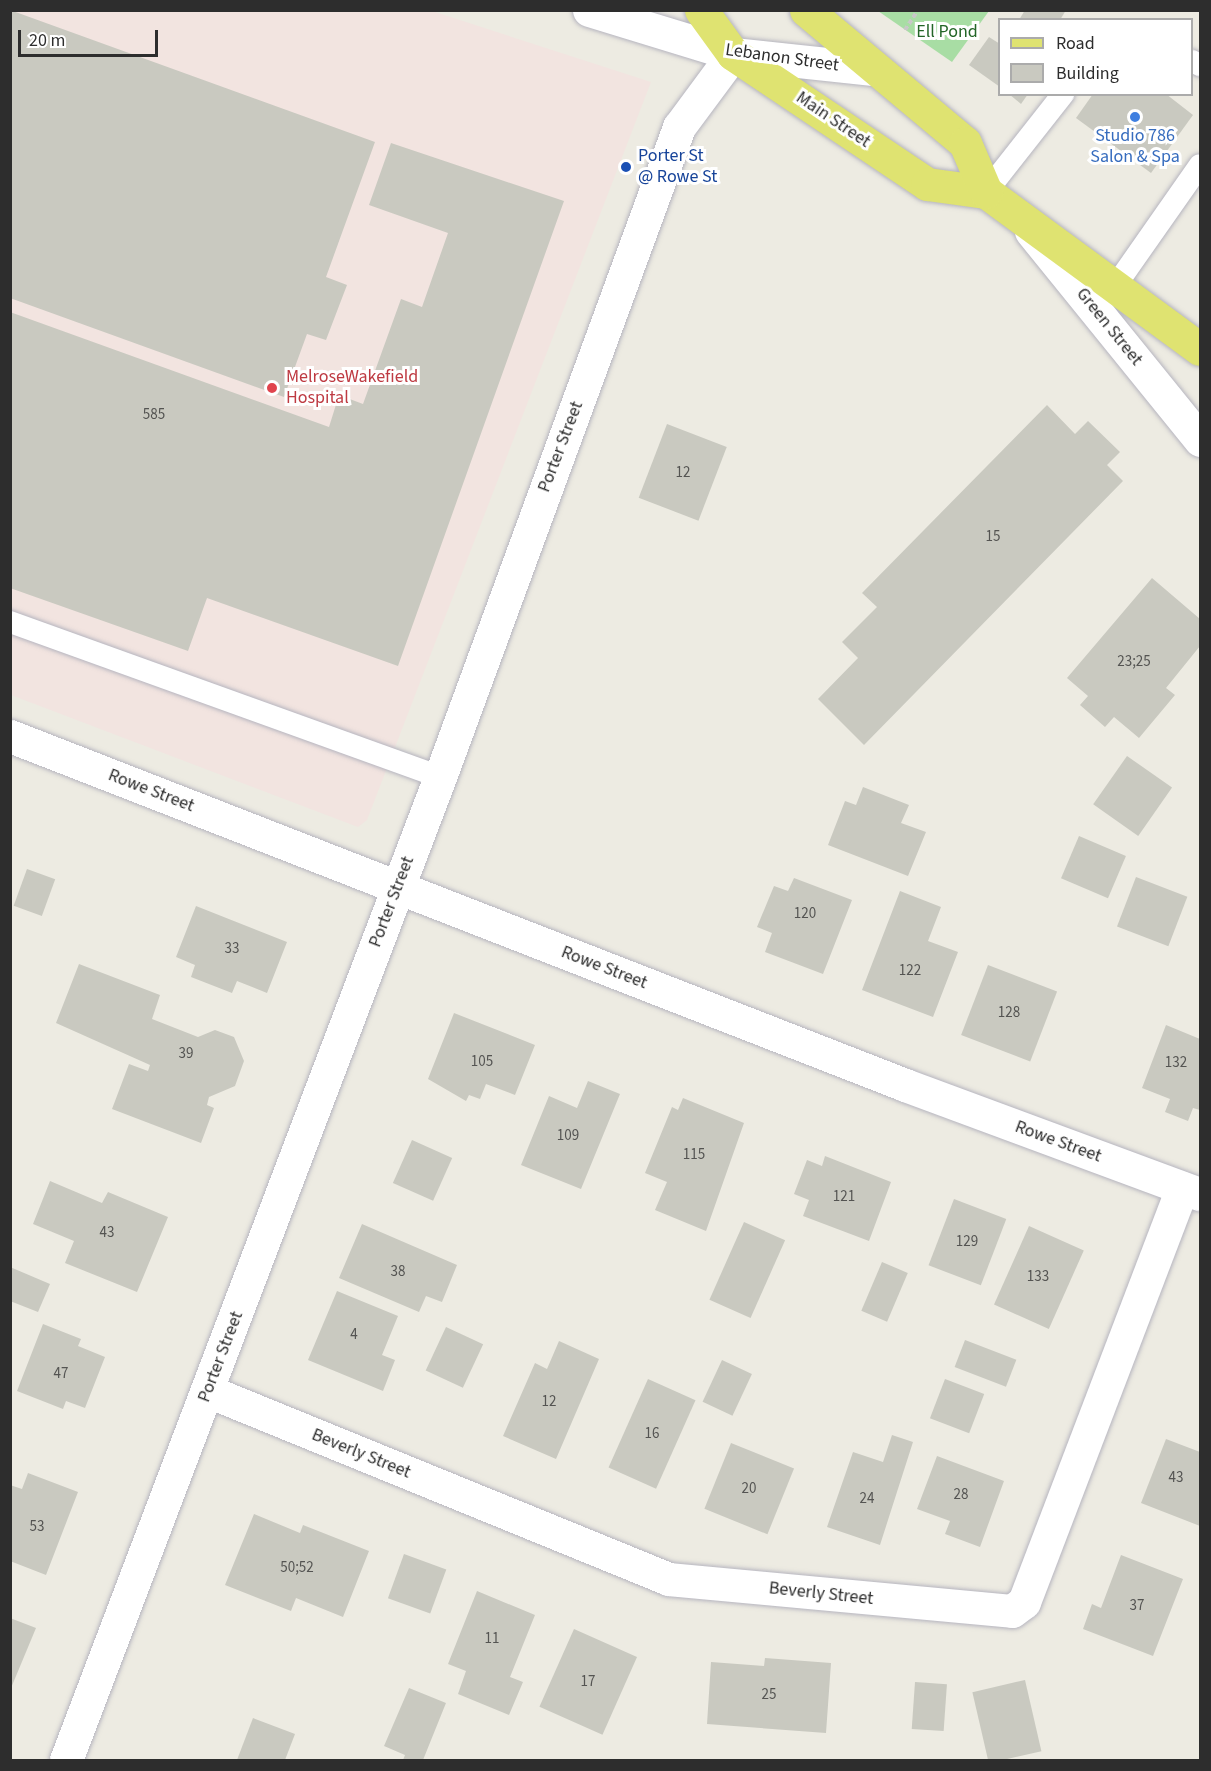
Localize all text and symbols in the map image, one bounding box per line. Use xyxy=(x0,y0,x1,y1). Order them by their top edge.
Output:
scale bar xyxy=(21,18,160,56)
legend xyxy=(998,18,1193,96)
park label: Ell Pond xyxy=(916,21,978,43)
text: 20 m xyxy=(29,28,65,53)
text: Road xyxy=(1056,31,1095,56)
street label: Lebanon Street xyxy=(724,39,840,77)
text: Building xyxy=(1056,61,1119,86)
street label: Main Street xyxy=(792,87,874,153)
marker: Studio 786 Salon & Spa xyxy=(1128,110,1142,124)
place label: Studio 786 Salon & Spa xyxy=(1090,126,1180,168)
place label: Porter St @ Rowe St xyxy=(638,146,717,188)
marker: Porter St @ Rowe St xyxy=(619,160,633,174)
street label: Green Street xyxy=(1071,284,1147,370)
place label: MelroseWakefield Hospital xyxy=(286,367,418,410)
marker: MelroseWakefield Hospital xyxy=(263,379,281,397)
street label: Porter Street xyxy=(534,399,588,495)
house number: 585 xyxy=(143,406,165,424)
house number: 12 xyxy=(676,464,690,482)
house number: 15 xyxy=(986,528,1000,546)
house number: 23;25 xyxy=(1117,653,1151,671)
street label: Rowe Street xyxy=(105,765,197,817)
street label: Porter Street xyxy=(365,854,419,950)
house number: 120 xyxy=(794,905,816,923)
house number: 33 xyxy=(225,940,239,958)
street label: Rowe Street xyxy=(558,942,650,994)
house number: 122 xyxy=(899,962,921,980)
house number: 128 xyxy=(998,1004,1020,1022)
house number: 39 xyxy=(179,1045,193,1063)
house number: 105 xyxy=(471,1053,493,1071)
house number: 132 xyxy=(1165,1054,1187,1072)
street label: Rowe Street xyxy=(1012,1116,1104,1168)
house number: 109 xyxy=(557,1127,579,1145)
house number: 115 xyxy=(683,1146,705,1164)
house number: 121 xyxy=(833,1188,855,1206)
house number: 43 xyxy=(100,1224,114,1242)
house number: 129 xyxy=(956,1233,978,1251)
house number: 38 xyxy=(391,1263,405,1281)
house number: 133 xyxy=(1027,1268,1049,1286)
street label: Porter Street xyxy=(194,1309,248,1405)
house number: 4 xyxy=(350,1326,358,1344)
house number: 47 xyxy=(54,1365,68,1383)
house number: 12 xyxy=(542,1393,556,1411)
street label: Beverly Street xyxy=(308,1424,414,1484)
house number: 16 xyxy=(645,1425,659,1443)
house number: 43 xyxy=(1169,1469,1183,1487)
house number: 20 xyxy=(742,1480,756,1498)
house number: 28 xyxy=(954,1486,968,1504)
house number: 24 xyxy=(860,1490,874,1508)
house number: 53 xyxy=(30,1518,44,1536)
house number: 50;52 xyxy=(280,1559,314,1577)
street label: Beverly Street xyxy=(768,1578,874,1610)
house number: 37 xyxy=(1130,1597,1144,1615)
house number: 11 xyxy=(485,1630,499,1648)
house number: 17 xyxy=(581,1673,595,1691)
house number: 25 xyxy=(762,1686,776,1704)

